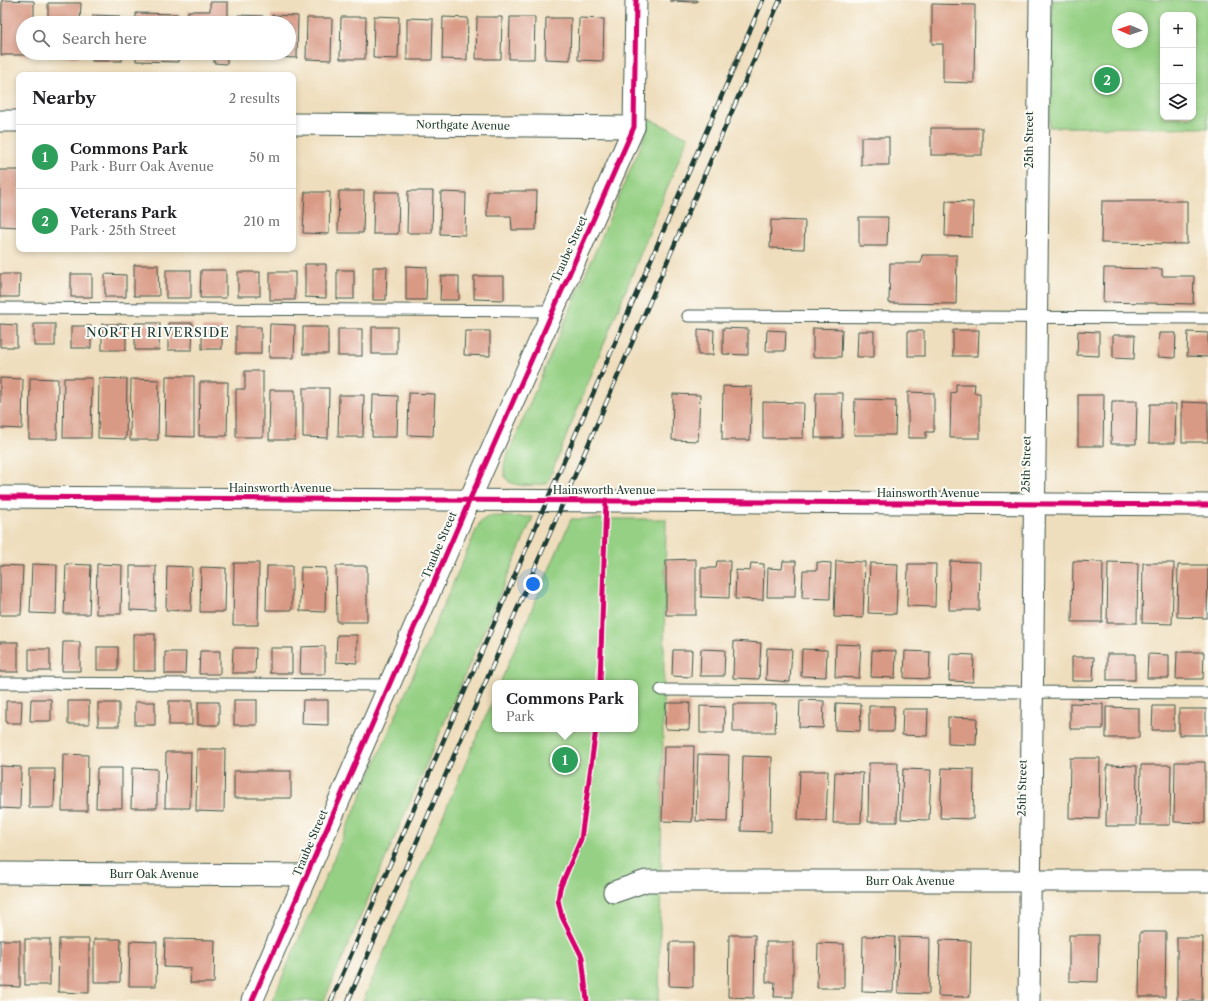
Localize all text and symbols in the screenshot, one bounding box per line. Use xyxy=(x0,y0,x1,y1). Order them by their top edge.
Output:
north arrow xyxy=(1112,12,1148,48)
map controls xyxy=(1160,12,1196,120)
button: + xyxy=(1160,12,1196,48)
search box xyxy=(16,16,296,60)
icon: search xyxy=(30,27,52,49)
text: Search here xyxy=(62,29,147,48)
button: − xyxy=(1160,48,1196,84)
pin: 2 xyxy=(1094,65,1120,95)
button: layers xyxy=(1160,84,1196,120)
text: Nearby xyxy=(32,88,96,108)
text: 2 results xyxy=(229,90,280,106)
street label: 25th Street xyxy=(1022,111,1036,169)
street label: Northgate Avenue xyxy=(416,117,510,133)
text: Commons Park xyxy=(70,139,188,158)
text: 1 xyxy=(42,149,48,165)
text: 50 m xyxy=(249,149,280,165)
text: Park · Burr Oak Avenue xyxy=(70,158,214,174)
text: Veterans Park xyxy=(70,203,177,222)
text: 2 xyxy=(41,213,49,229)
text: 210 m xyxy=(243,213,280,229)
street label: Traube Street xyxy=(548,213,590,285)
text: Park · 25th Street xyxy=(70,222,176,238)
district label: NORTH RIVERSIDE xyxy=(86,324,230,340)
street label: 25th Street xyxy=(1019,435,1033,493)
street label: Hainsworth Avenue xyxy=(229,481,331,495)
street label: Hainsworth Avenue xyxy=(553,483,655,497)
street label: Hainsworth Avenue xyxy=(877,486,979,500)
street label: Traube Street xyxy=(419,509,459,581)
your location xyxy=(523,574,543,594)
popup xyxy=(492,680,638,732)
text: Commons Park xyxy=(506,689,624,708)
text: Park xyxy=(506,708,534,724)
pin: 1 xyxy=(552,745,578,775)
street label: 25th Street xyxy=(1015,759,1029,817)
street label: Traube Street xyxy=(290,807,330,879)
street label: Burr Oak Avenue xyxy=(109,867,199,881)
street label: Burr Oak Avenue xyxy=(865,874,955,888)

